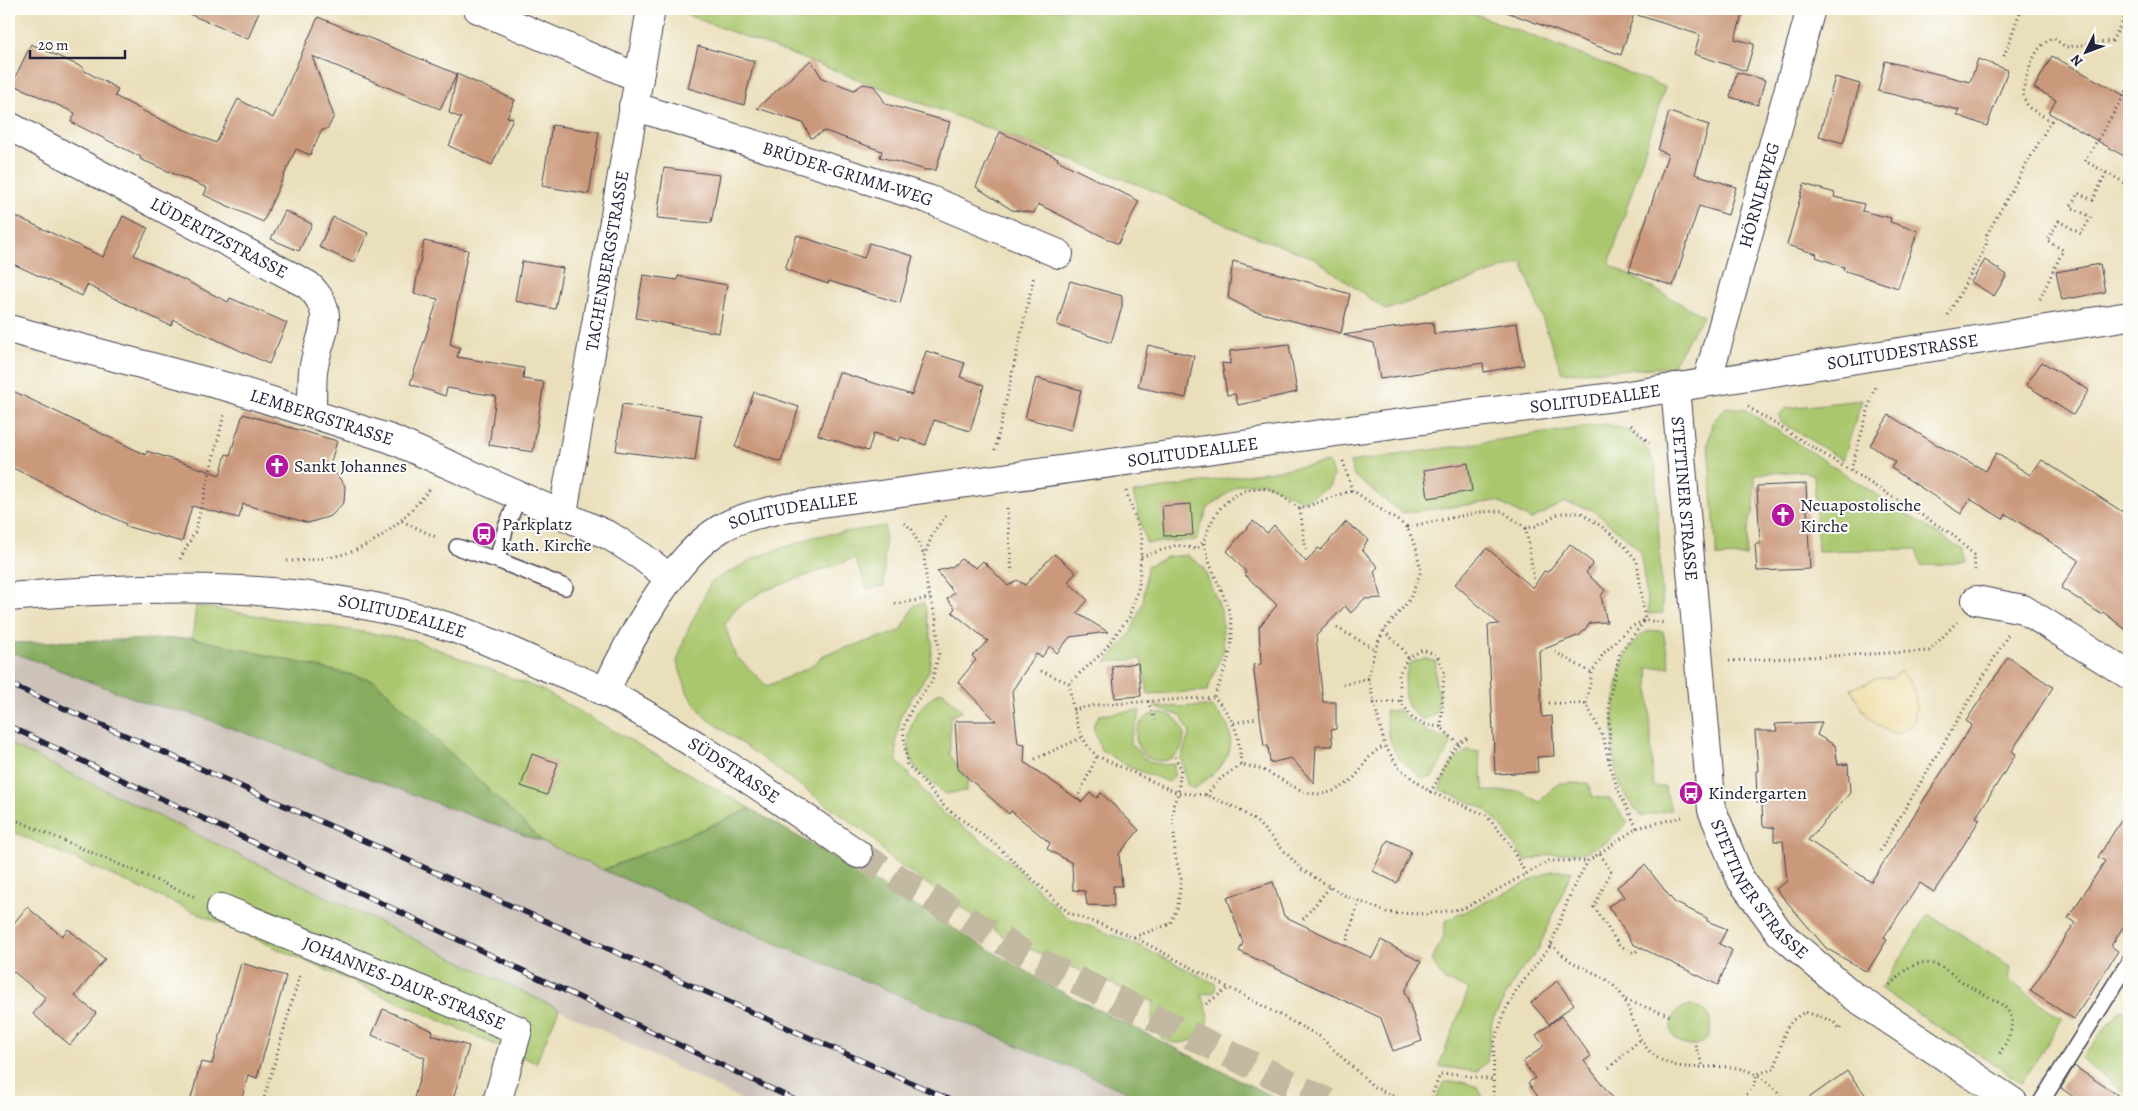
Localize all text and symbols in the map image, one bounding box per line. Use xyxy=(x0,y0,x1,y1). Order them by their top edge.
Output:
scale bar xyxy=(30,28,125,60)
north arrow xyxy=(2060,28,2110,78)
text: 20 m xyxy=(38,35,69,55)
text: N xyxy=(2066,50,2087,71)
street label: BRÜDER-GRIMM-WEG xyxy=(759,136,936,212)
street label: HÖRNLEWEG xyxy=(1733,140,1785,251)
street label: TACHENBERGSTRASSE xyxy=(579,169,635,353)
street label: LÜDERITZSTRASSE xyxy=(146,191,292,284)
street label: SOLITUDESTRASSE xyxy=(1825,328,1980,375)
street label: SOLITUDEALLEE xyxy=(1529,378,1662,419)
street label: LEMBERGSTRASSE xyxy=(247,383,397,451)
street label: STETTINER STRASSE xyxy=(1666,415,1704,582)
street label: SOLITUDEALLEE xyxy=(1126,431,1260,473)
church icon: Sankt Johannes xyxy=(264,453,290,479)
place label: Sankt Johannes xyxy=(294,454,407,478)
street label: SOLITUDEALLEE xyxy=(724,486,859,535)
place label: Neuapostolische Kirche xyxy=(1800,493,1921,538)
church icon: Neuapostolische Kirche xyxy=(1770,502,1796,528)
place label: Parkplatz kath. Kirche xyxy=(502,512,592,557)
bus stop icon: Parkplatz kath. Kirche xyxy=(471,521,497,547)
street label: SOLITUDEALLEE xyxy=(336,588,470,644)
street label: SÜDSTRASSE xyxy=(684,731,784,809)
bus stop icon: Kindergarten xyxy=(1678,780,1704,806)
place label: Kindergarten xyxy=(1708,781,1807,805)
street label: STETTINER STRASSE xyxy=(1705,815,1814,965)
street label: JOHANNES-DAUR-STRASSE xyxy=(299,931,509,1036)

